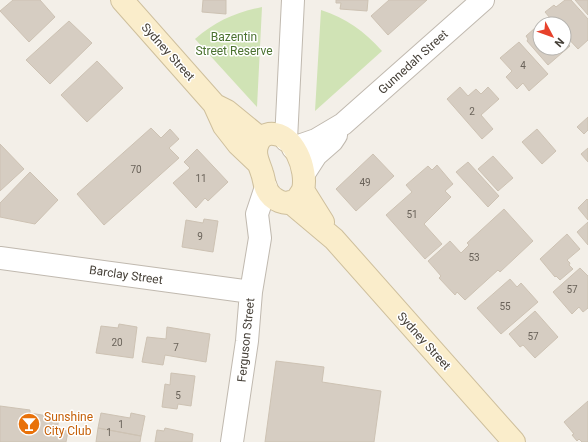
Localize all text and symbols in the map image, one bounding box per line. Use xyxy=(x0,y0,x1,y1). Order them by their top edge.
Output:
north arrow xyxy=(532,16,572,56)
street label: Sydney Street xyxy=(138,20,198,84)
street label: Gunnedah Street xyxy=(375,27,451,97)
park label: Bazentin Street Reserve xyxy=(195,30,273,58)
text: N xyxy=(552,35,567,50)
house number: 4 xyxy=(520,60,526,71)
house number: 2 xyxy=(469,106,475,117)
house number: 70 xyxy=(130,164,142,175)
house number: 11 xyxy=(195,173,207,184)
house number: 49 xyxy=(359,177,371,188)
house number: 51 xyxy=(406,209,418,220)
house number: 9 xyxy=(197,231,203,242)
house number: 53 xyxy=(468,252,480,263)
street label: Barclay Street xyxy=(88,263,164,287)
house number: 57 xyxy=(566,284,578,295)
street label: Ferguson Street xyxy=(235,297,257,383)
house number: 55 xyxy=(499,301,511,312)
street label: Sydney Street xyxy=(394,309,454,373)
house number: 57 xyxy=(527,331,539,342)
house number: 20 xyxy=(111,337,123,348)
house number: 7 xyxy=(173,342,179,353)
house number: 5 xyxy=(175,390,181,401)
place label: Sunshine City Club xyxy=(44,410,93,438)
bar icon: Sunshine City Club xyxy=(16,411,42,437)
house number: 1 xyxy=(118,419,124,430)
house number: 1 xyxy=(106,427,112,438)

